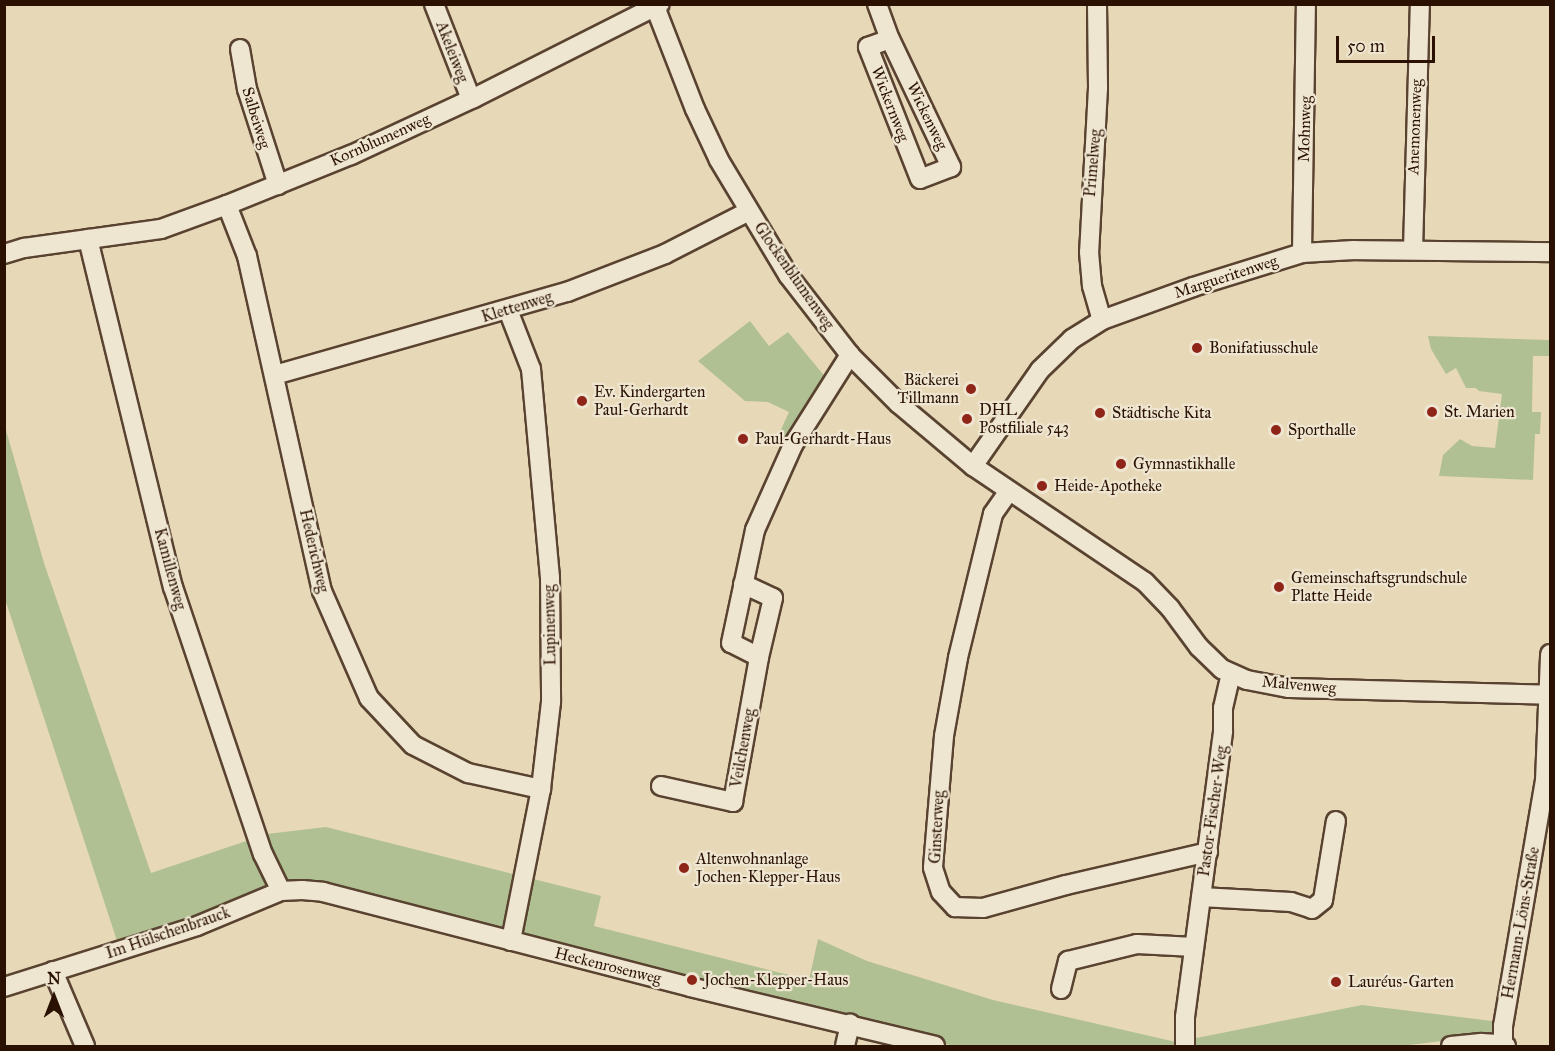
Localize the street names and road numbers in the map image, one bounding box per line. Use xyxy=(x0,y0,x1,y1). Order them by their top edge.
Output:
street label: Akeleiweg xyxy=(432,19,472,85)
street label: Wickernweg xyxy=(867,64,913,144)
street label: Wickenweg xyxy=(902,79,952,153)
street label: Anemonenweg xyxy=(1404,79,1426,175)
street label: Salbeiweg xyxy=(238,85,274,151)
street label: Mohnweg xyxy=(1294,96,1316,162)
street label: Kornblumenweg xyxy=(327,109,433,171)
street label: Primelweg xyxy=(1080,128,1106,198)
street label: Glockenblumenweg xyxy=(750,219,838,333)
street label: Margueritenweg xyxy=(1172,251,1280,303)
street label: Klettenweg xyxy=(479,287,555,327)
street label: Hederichweg xyxy=(295,507,333,595)
street label: Kamillenweg xyxy=(150,526,190,612)
street label: Lupinenweg xyxy=(540,584,560,666)
street label: Malvenweg xyxy=(1261,672,1337,698)
street label: Veilchenweg xyxy=(727,707,759,789)
street label: Pastor-Fischer-Weg xyxy=(1194,744,1232,878)
street label: Ginsterweg xyxy=(925,790,949,864)
street label: Hermann-Löns-Straße xyxy=(1498,845,1544,1001)
street label: Im Hülschenbrauck xyxy=(103,903,233,963)
street label: Heckenrosenweg xyxy=(553,943,663,989)

